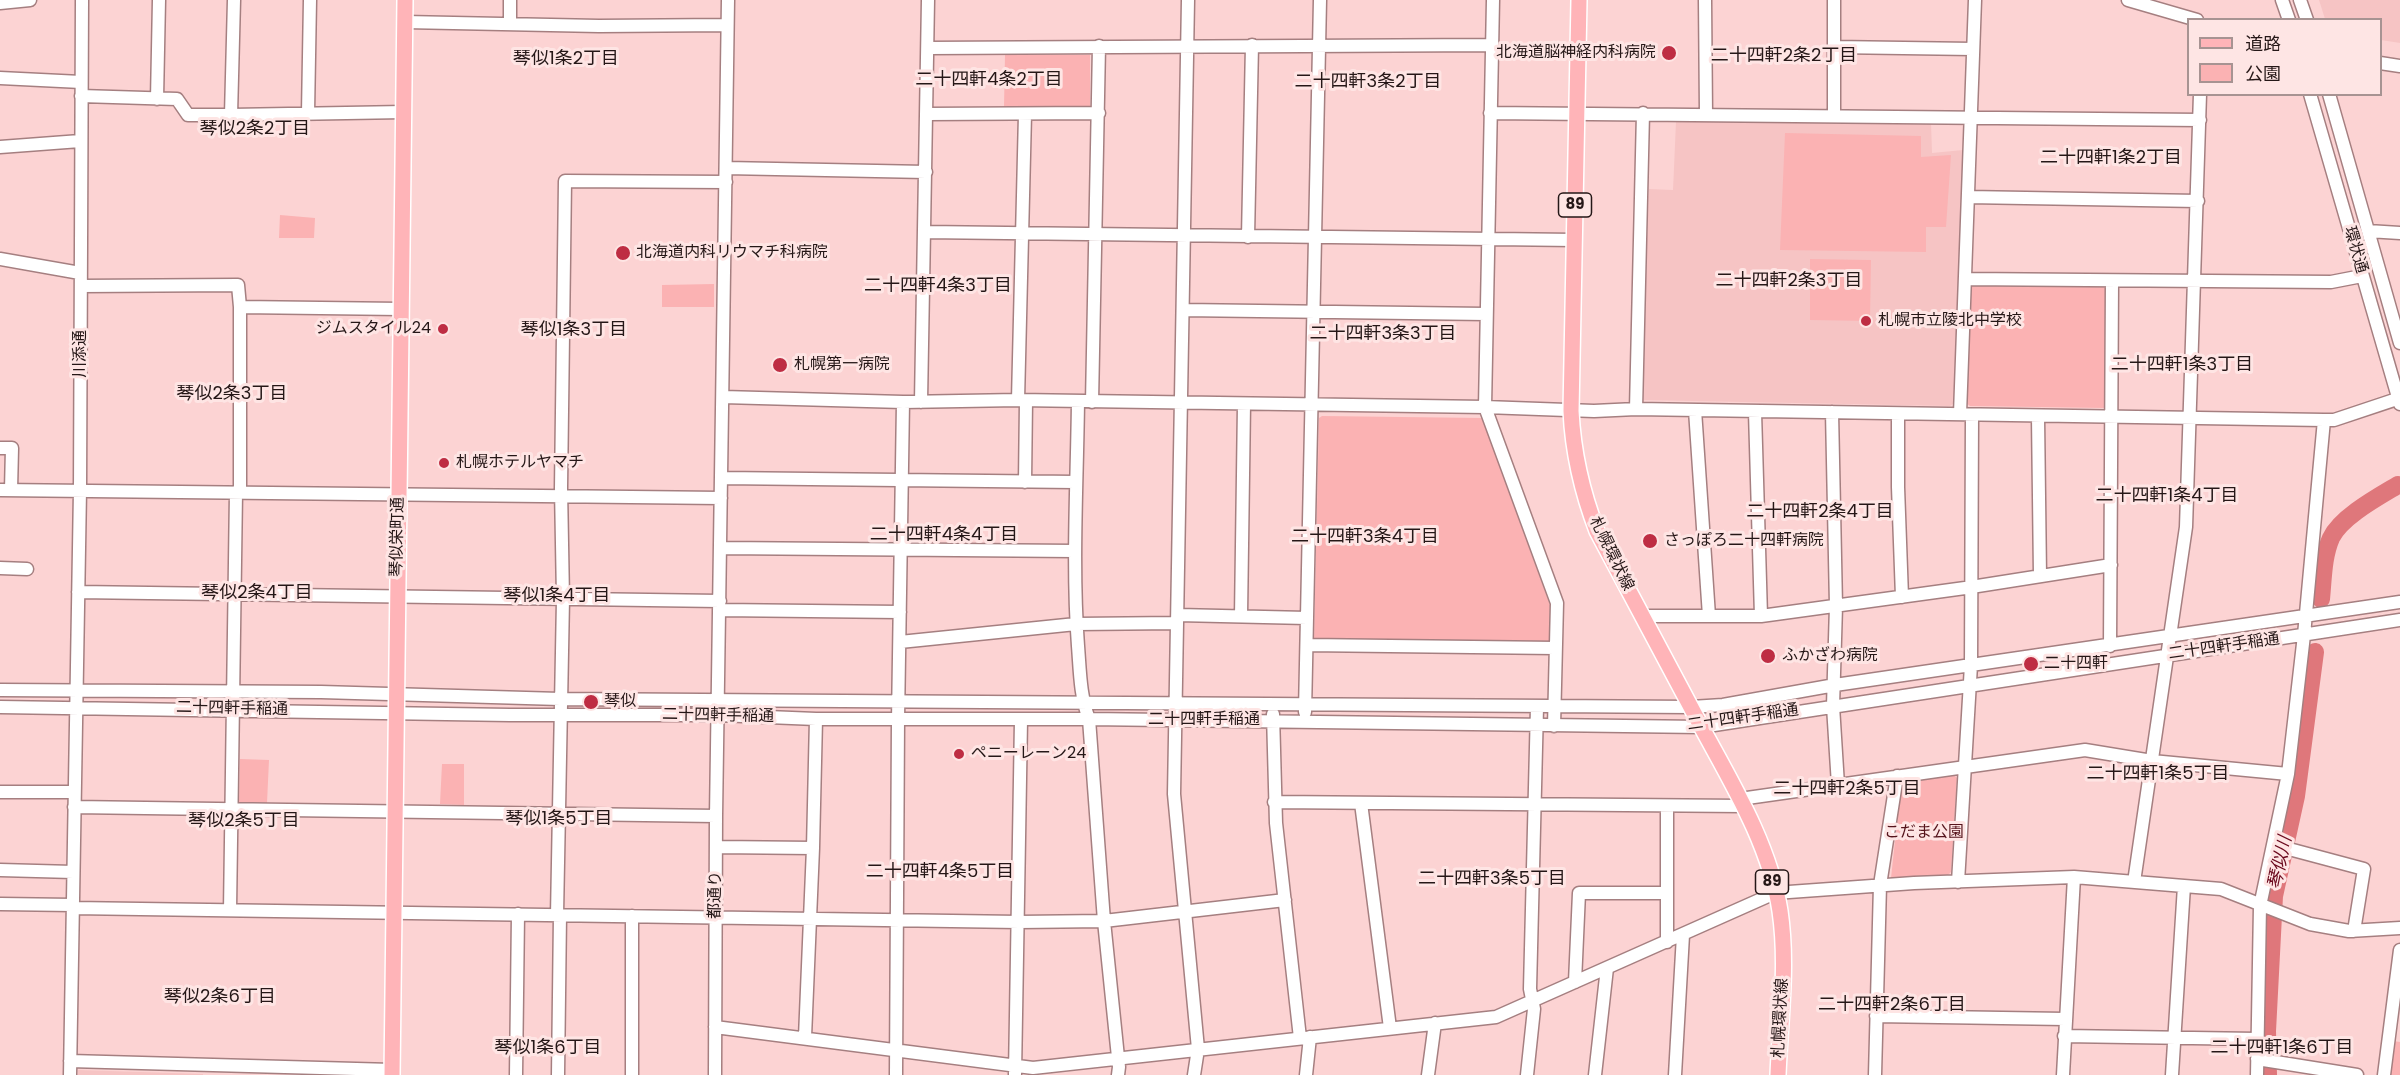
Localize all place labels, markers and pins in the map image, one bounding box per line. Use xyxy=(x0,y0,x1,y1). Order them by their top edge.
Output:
place label: 北海道脳神経内科病院 xyxy=(1496,43,1656,63)
marker: 北海道脳神経内科病院 xyxy=(1660,44,1678,62)
place label: 北海道内科リウマチ科病院 xyxy=(636,243,828,263)
marker: 北海道内科リウマチ科病院 xyxy=(614,244,632,262)
place label: 札幌市立陵北中学校 xyxy=(1878,311,2022,331)
marker: 札幌市立陵北中学校 xyxy=(1859,314,1873,328)
place label: ジムスタイル24 xyxy=(316,319,431,339)
marker: ジムスタイル24 xyxy=(436,322,450,336)
place label: 札幌第一病院 xyxy=(794,355,890,375)
marker: 札幌第一病院 xyxy=(771,356,789,374)
place label: 札幌ホテルヤマチ xyxy=(456,453,584,473)
marker: 札幌ホテルヤマチ xyxy=(437,456,451,470)
place label: さっぽろ二十四軒病院 xyxy=(1664,531,1824,551)
marker: さっぽろ二十四軒病院 xyxy=(1641,532,1659,550)
place label: ふかざわ病院 xyxy=(1782,646,1878,666)
marker: ふかざわ病院 xyxy=(1759,647,1777,665)
place label: 二十四軒 xyxy=(2044,654,2108,674)
marker: 二十四軒 xyxy=(2022,655,2040,673)
place label: 琴似 xyxy=(604,692,636,712)
marker: 琴似 xyxy=(582,693,600,711)
place label: ペニーレーン24 xyxy=(971,744,1086,764)
marker: ペニーレーン24 xyxy=(952,747,966,761)

